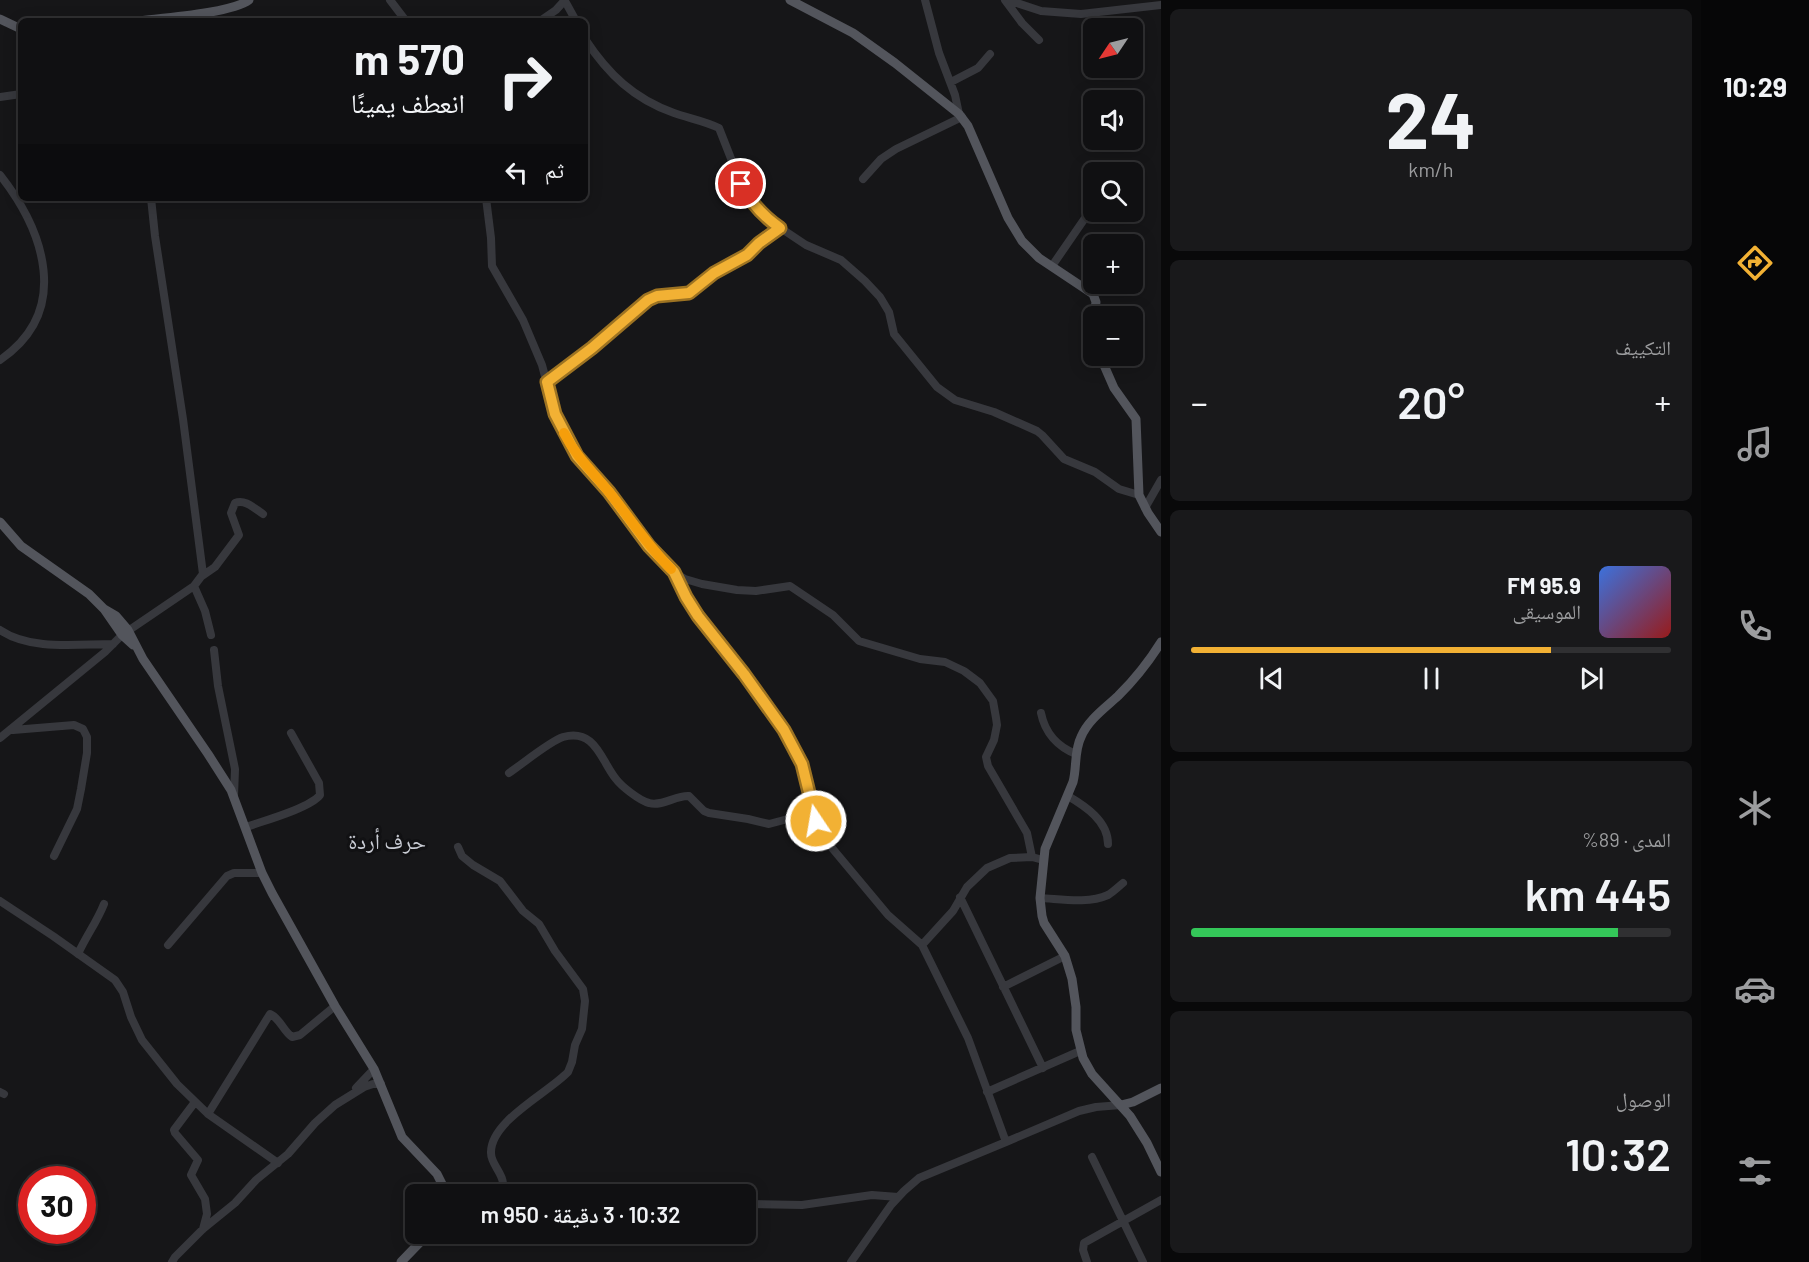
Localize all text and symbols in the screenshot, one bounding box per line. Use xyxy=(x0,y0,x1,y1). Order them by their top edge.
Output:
north arrow xyxy=(1083,18,1143,78)
map controls xyxy=(1083,18,1143,366)
text: 570 m xyxy=(354,33,465,83)
icon: right xyxy=(486,42,564,120)
text: 10:29 xyxy=(1723,70,1787,102)
text: 24 xyxy=(1386,71,1476,165)
text: انعطف يمينًا xyxy=(351,86,465,118)
button: sound xyxy=(1083,90,1143,150)
icon: left xyxy=(500,156,533,189)
text: ثم xyxy=(545,156,564,182)
text: km/h xyxy=(1408,157,1454,181)
pin xyxy=(715,158,766,209)
button: search xyxy=(1083,162,1143,222)
icon: arrive xyxy=(724,167,757,200)
button: + xyxy=(1083,234,1143,294)
icon: directions xyxy=(1734,242,1776,284)
button: − xyxy=(1083,306,1143,366)
text: التكييف xyxy=(1615,335,1671,359)
text: 20° xyxy=(1397,374,1465,428)
text: − xyxy=(1191,382,1208,422)
text: + xyxy=(1655,382,1671,422)
icon: music xyxy=(1734,423,1776,465)
text: 95.9 FM xyxy=(1507,572,1581,598)
text: الموسيقى xyxy=(1513,599,1581,623)
icon: phone xyxy=(1734,605,1776,647)
icon: previous xyxy=(1255,662,1288,695)
icon: pause xyxy=(1415,662,1448,695)
icon: next xyxy=(1575,662,1608,695)
icon: climate xyxy=(1734,787,1776,829)
position arrow xyxy=(784,789,848,853)
district label: حرف أردة xyxy=(348,827,426,854)
text: المدى · 89% xyxy=(1582,827,1671,851)
text: 445 km xyxy=(1525,866,1671,920)
icon: car xyxy=(1734,968,1776,1010)
text: الوصول xyxy=(1616,1087,1671,1111)
text: 10:32 xyxy=(1565,1126,1671,1180)
icon: filters xyxy=(1734,1150,1776,1192)
speed limit sign: 30 xyxy=(18,1166,96,1244)
text: 10:32 · 3 دقيقة · 950 m xyxy=(481,1201,680,1227)

